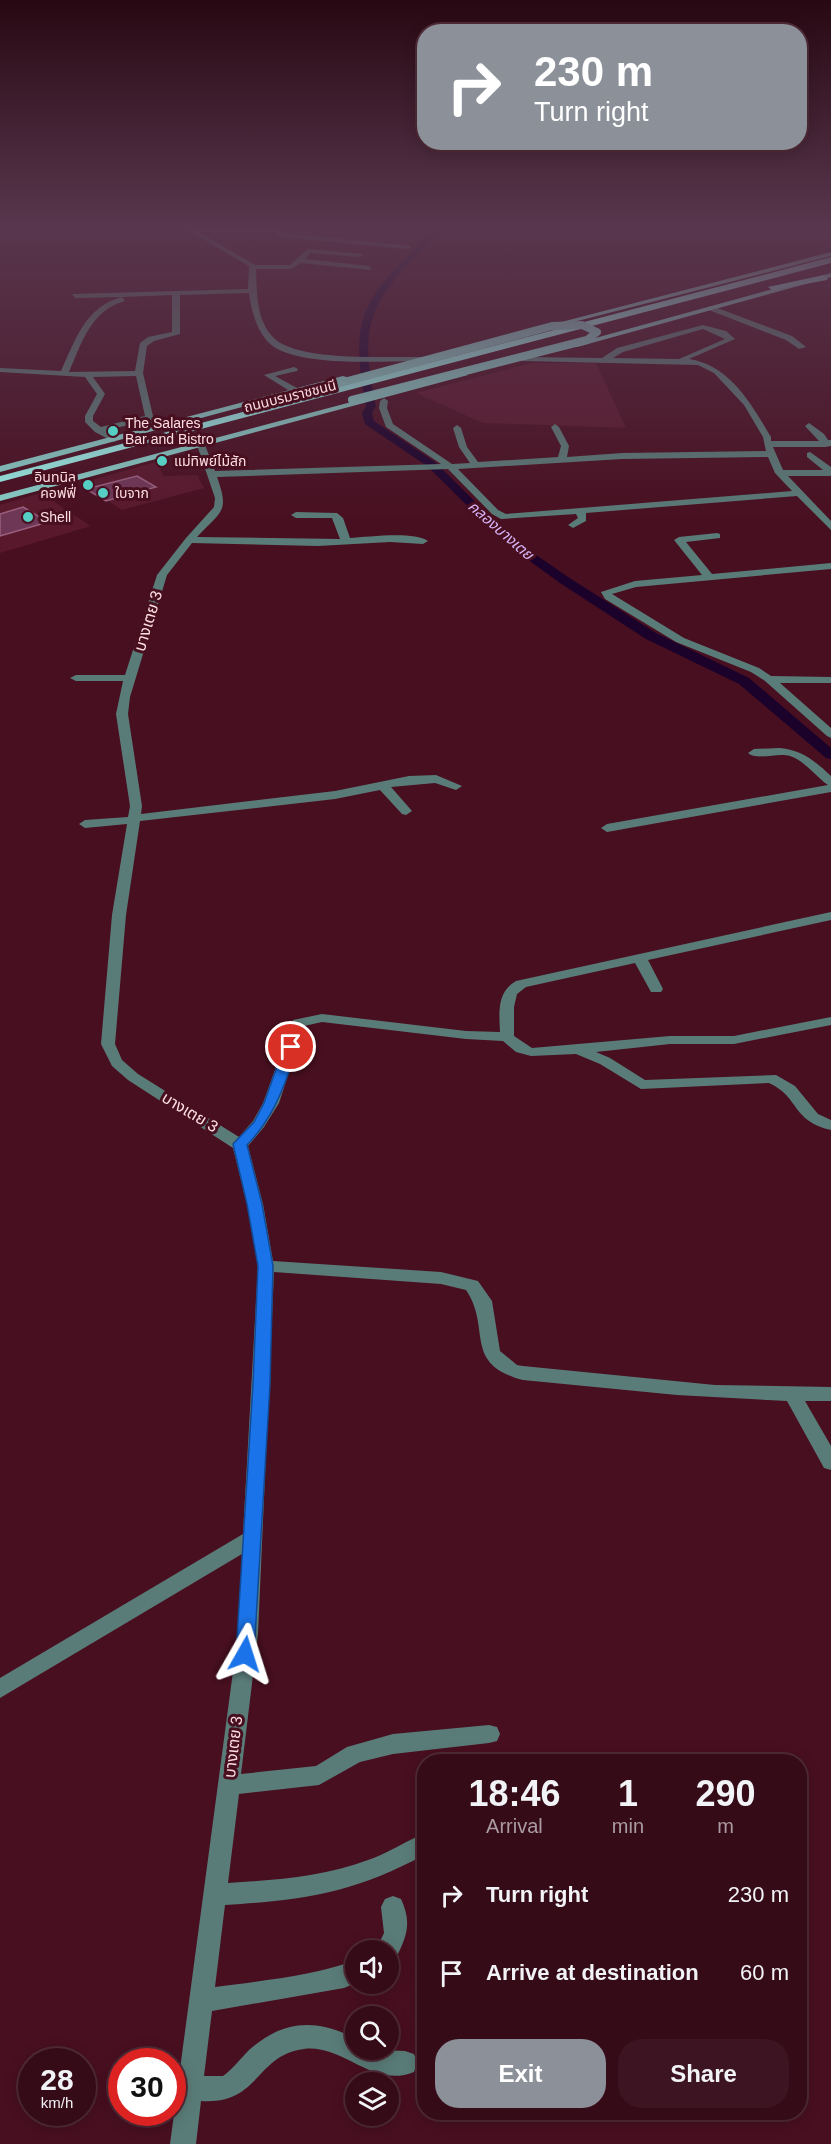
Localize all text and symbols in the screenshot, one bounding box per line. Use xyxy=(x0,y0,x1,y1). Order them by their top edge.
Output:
icon: right xyxy=(435,48,513,126)
text: 230 m xyxy=(534,48,653,95)
text: Turn right xyxy=(534,97,649,127)
street label: ถนนบรมราชชนนี xyxy=(242,377,338,415)
place label: The Salares Bar and Bistro xyxy=(125,415,214,447)
marker: The Salares Bar and Bistro xyxy=(106,424,120,438)
place label: แม่ทิพย์ไม้สัก xyxy=(174,453,246,469)
marker: แม่ทิพย์ไม้สัก xyxy=(155,454,169,468)
place label: อินทนิล คอฟฟี่ xyxy=(34,469,76,501)
marker: อินทนิล คอฟฟี่ xyxy=(81,478,95,492)
place label: ใบจาก xyxy=(115,485,149,501)
marker: ใบจาก xyxy=(96,486,110,500)
water label: คลองบางเตย xyxy=(465,497,538,563)
place label: Shell xyxy=(40,509,71,525)
marker: Shell xyxy=(21,510,35,524)
street label: บางเตย 3 xyxy=(131,589,165,653)
pin xyxy=(265,1021,316,1072)
icon: arrive xyxy=(274,1030,307,1063)
street label: บางเตย 3 xyxy=(159,1089,221,1135)
position arrow xyxy=(213,1622,277,1686)
street label: บางเตย 3 xyxy=(221,1715,245,1779)
text: 18:46 xyxy=(468,1773,560,1814)
text: 1 xyxy=(618,1773,638,1814)
text: 290 xyxy=(695,1773,756,1814)
text: Arrival xyxy=(486,1815,543,1837)
text: min xyxy=(612,1815,644,1837)
text: m xyxy=(717,1815,734,1837)
icon: right xyxy=(435,1879,468,1912)
text: Turn right xyxy=(486,1882,588,1907)
text: 230 m xyxy=(728,1882,789,1907)
map controls xyxy=(345,1940,399,2126)
button: sound xyxy=(345,1940,399,1994)
icon: arrive xyxy=(435,1957,468,1990)
text: Arrive at destination xyxy=(486,1960,699,1985)
text: 60 m xyxy=(740,1960,789,1985)
button: search xyxy=(345,2006,399,2060)
button: Exit xyxy=(435,2039,606,2108)
button: Share xyxy=(618,2039,789,2108)
speed limit sign: 30 xyxy=(108,2048,186,2126)
text: 28 xyxy=(40,2063,74,2096)
button: layers xyxy=(345,2072,399,2126)
text: km/h xyxy=(41,2094,73,2111)

